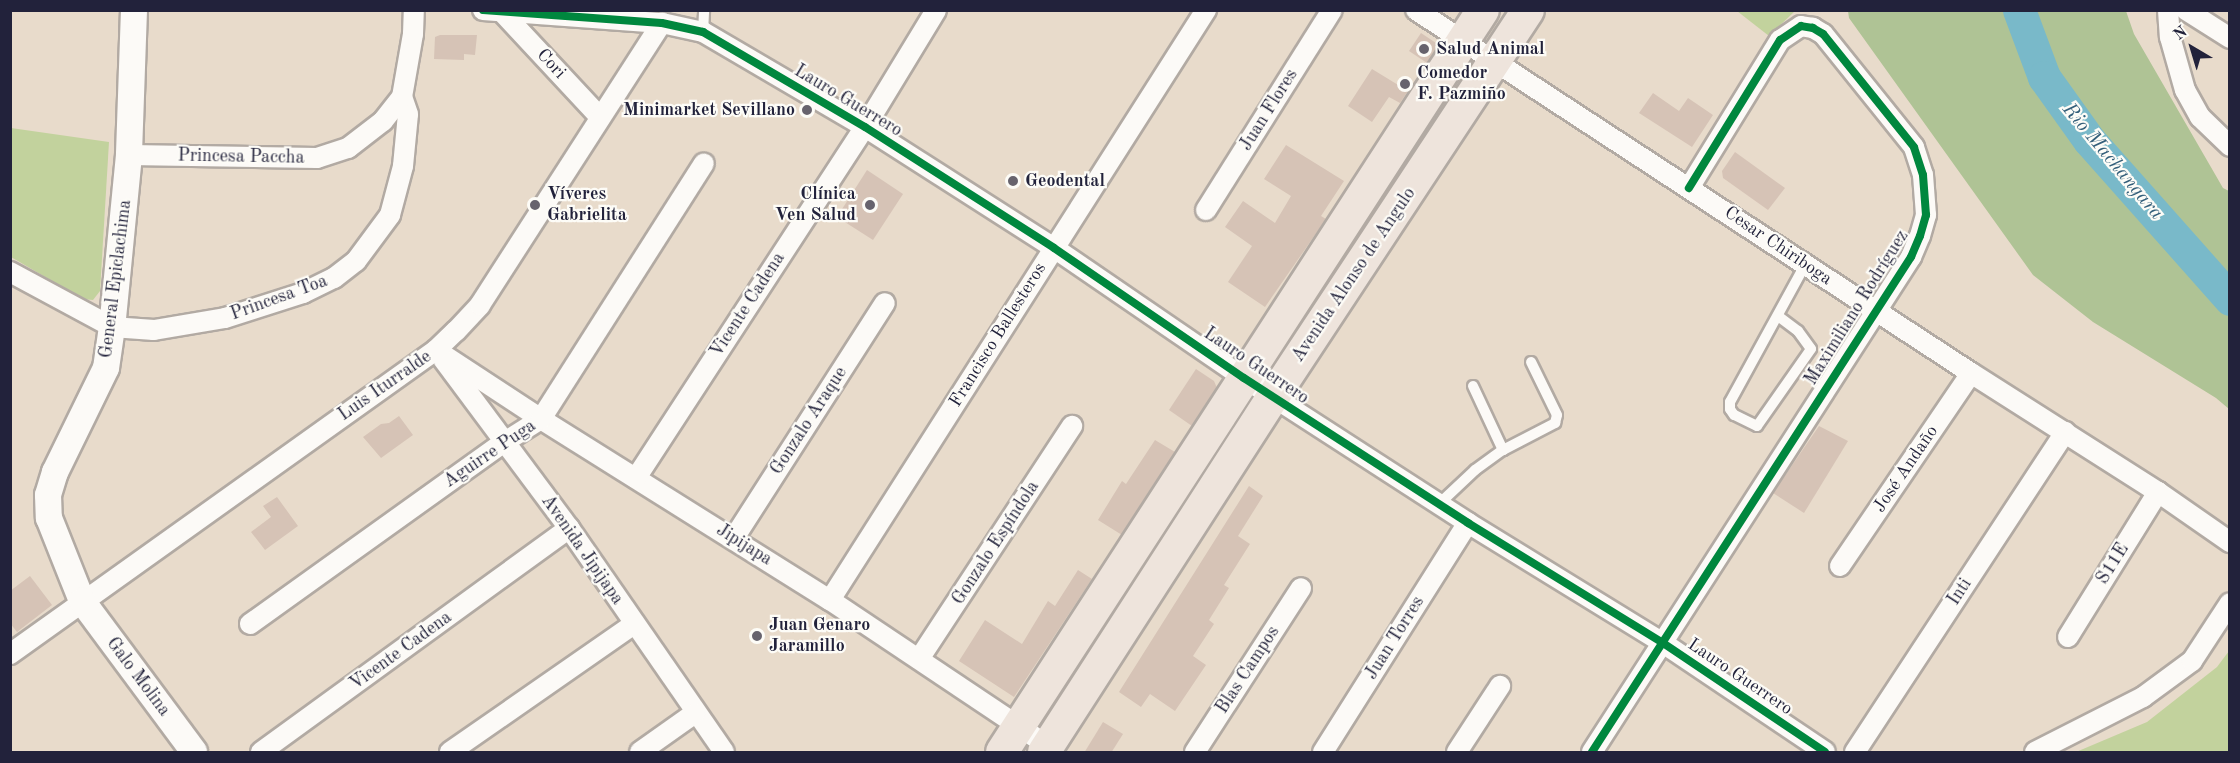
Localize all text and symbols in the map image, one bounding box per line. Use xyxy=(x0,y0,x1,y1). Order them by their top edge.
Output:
north arrow xyxy=(2162,18,2222,78)
text: N xyxy=(2171,24,2191,44)
place label: Salud Animal xyxy=(1436,38,1544,60)
marker: Salud Animal xyxy=(1417,42,1431,56)
street label: Cori xyxy=(532,44,570,84)
street label: Lauro Guerrero xyxy=(790,60,906,142)
place label: Comedor F. Pazmiño xyxy=(1417,63,1506,106)
street label: Juan Flores xyxy=(1235,65,1303,155)
marker: Comedor F. Pazmiño xyxy=(1398,77,1412,91)
place label: Minimarket Sevillano xyxy=(623,99,795,121)
water label: Rio Machangara xyxy=(2056,99,2168,225)
marker: Minimarket Sevillano xyxy=(800,103,814,117)
street label: Princesa Paccha xyxy=(177,145,305,169)
place label: Geodental xyxy=(1025,170,1105,192)
marker: Geodental xyxy=(1006,174,1020,188)
place label: Víveres Gabrielita xyxy=(547,184,627,226)
place label: Clínica Ven Salud xyxy=(775,184,856,226)
street label: Avenida Alonso de Angulo xyxy=(1288,184,1420,366)
marker: Clínica Ven Salud xyxy=(861,196,879,214)
marker: Víveres Gabrielita xyxy=(528,198,542,212)
street label: General Epiclachima xyxy=(96,199,136,359)
street label: Cesar Chiriboga xyxy=(1720,202,1836,290)
street label: Maximiliano Rodríguez xyxy=(1801,227,1913,389)
street label: Vicente Cadena xyxy=(706,249,790,361)
street label: Francisco Ballesteros xyxy=(945,259,1051,411)
street label: Princesa Toa xyxy=(228,270,330,326)
street label: Lauro Guerrero xyxy=(1199,323,1313,409)
street label: Luis Iturralde xyxy=(334,346,436,426)
street label: Gonzalo Araque xyxy=(766,363,852,479)
street label: Aguirre Puga xyxy=(440,415,540,493)
street label: José Andaño xyxy=(1869,421,1943,517)
street label: Gonzalo Espíndola xyxy=(948,477,1044,609)
street label: Avenida Jipijapa xyxy=(536,491,628,609)
street label: Jipijapa xyxy=(712,520,776,570)
street label: S11E xyxy=(2092,539,2134,589)
street label: Inti xyxy=(1943,574,1977,610)
street label: Juan Torres xyxy=(1361,592,1429,684)
street label: Vicente Cadena xyxy=(346,607,456,695)
place label: Juan Genaro Jaramillo xyxy=(769,615,870,658)
street label: Blas Campos xyxy=(1212,622,1284,718)
marker: Juan Genaro Jaramillo xyxy=(750,629,764,643)
street label: Galo Molina xyxy=(101,633,175,721)
street label: Lauro Guerrero xyxy=(1683,634,1797,720)

